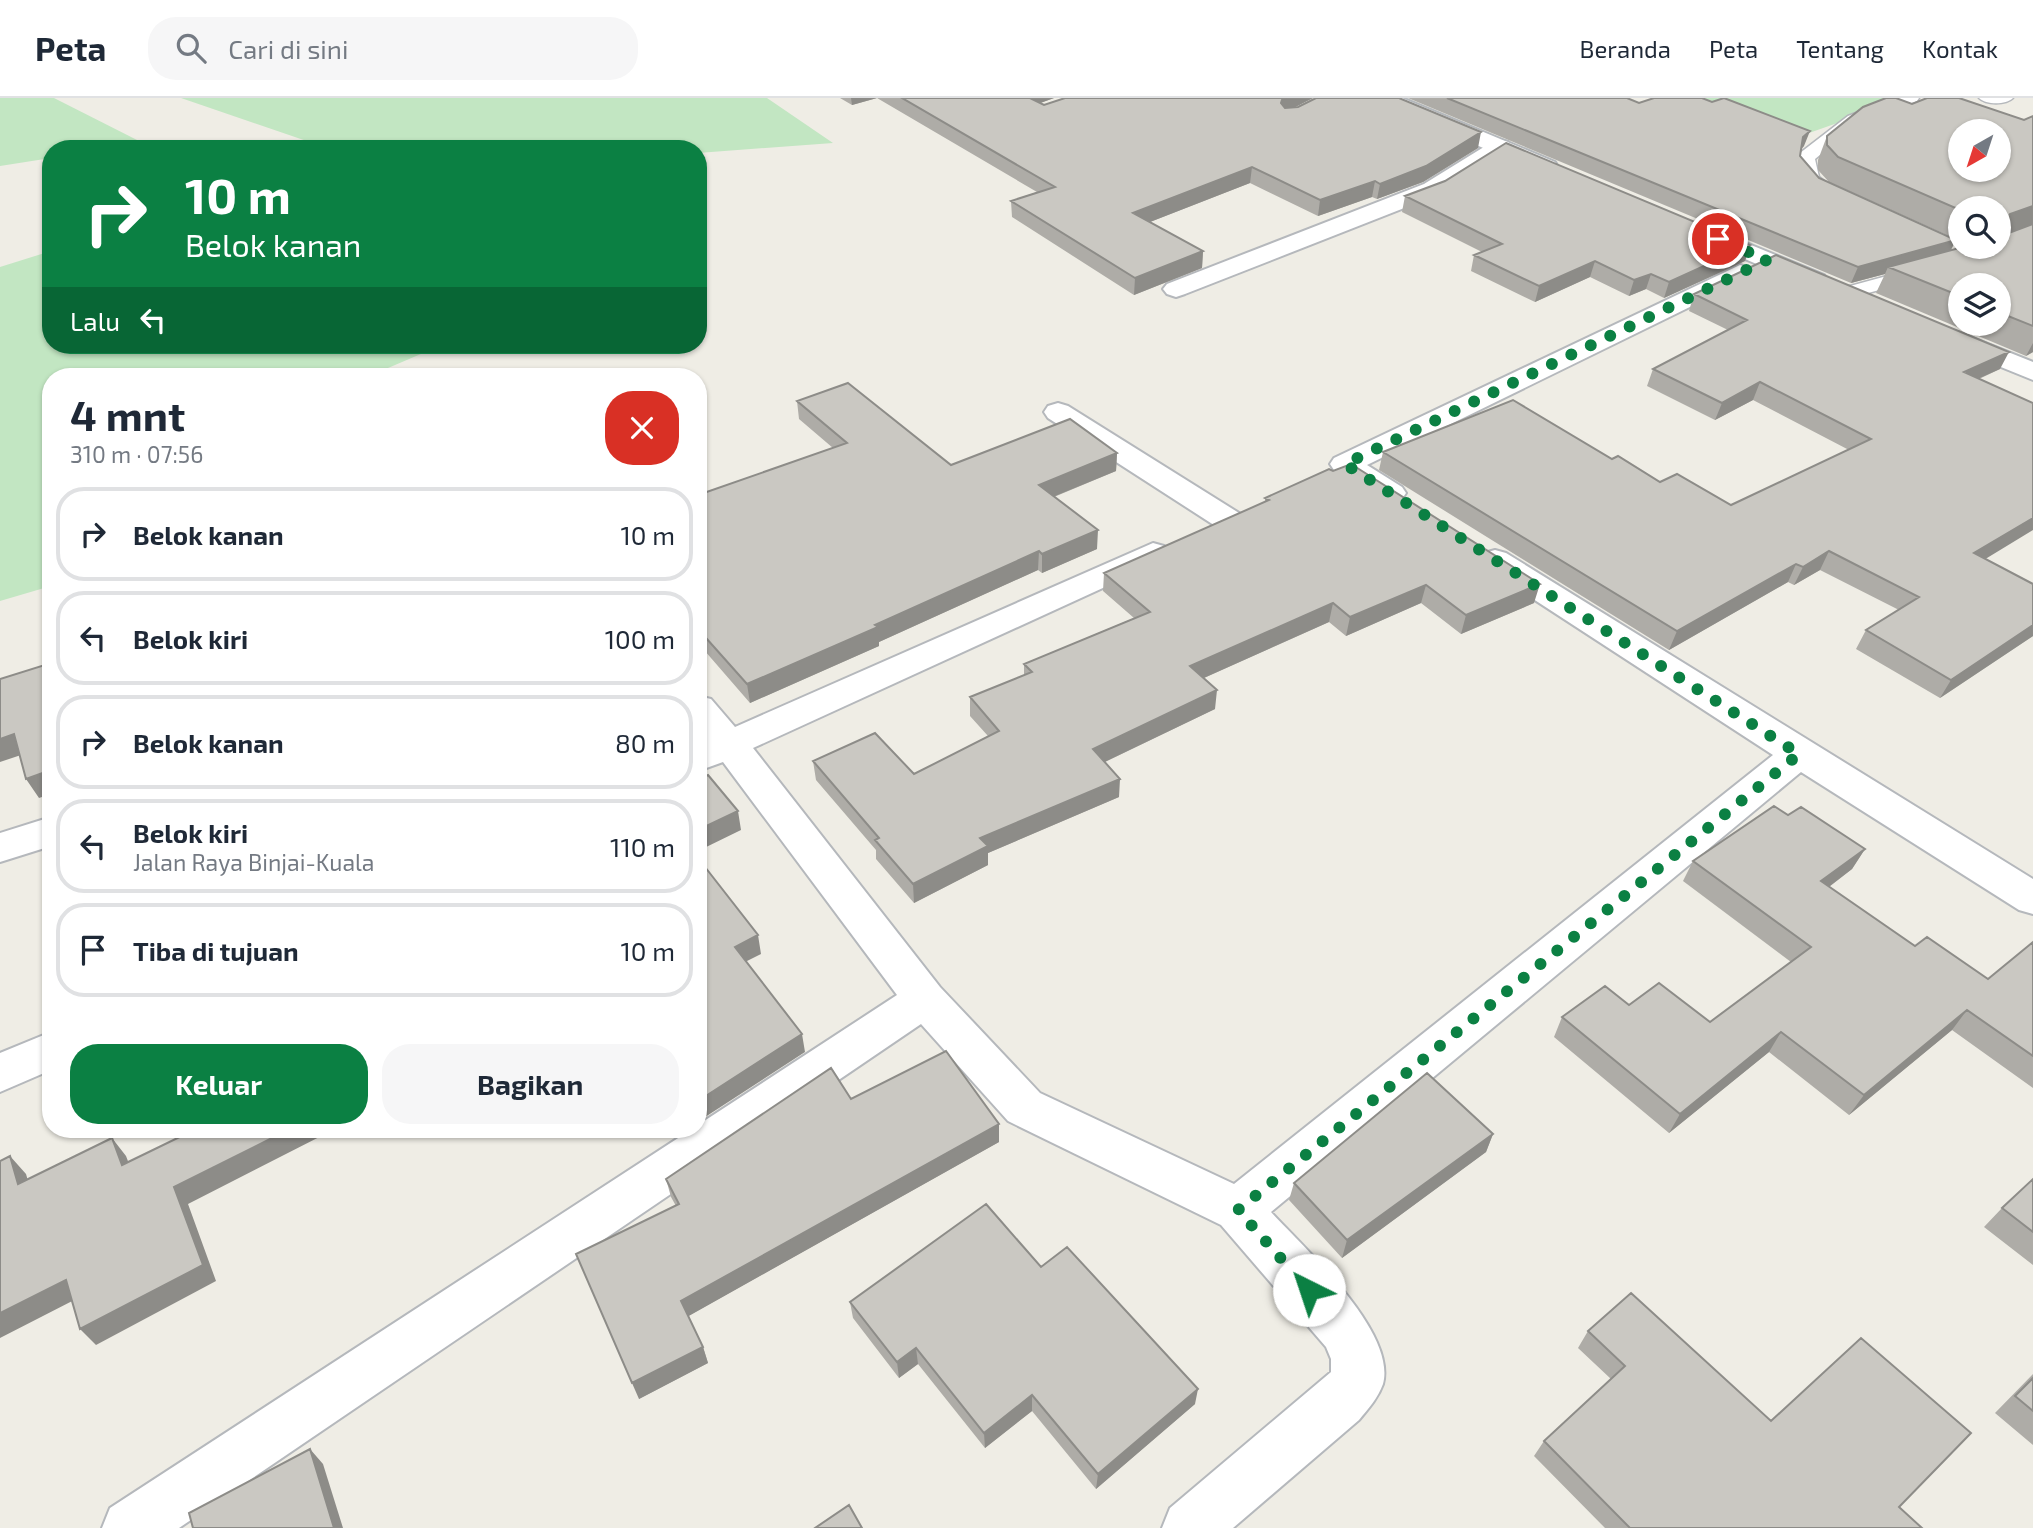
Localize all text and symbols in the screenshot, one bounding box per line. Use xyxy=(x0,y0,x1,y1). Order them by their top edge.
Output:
search box xyxy=(148,17,638,80)
text: Peta xyxy=(35,28,106,68)
icon: search xyxy=(172,29,210,67)
text: Cari di sini xyxy=(228,33,348,64)
text: Beranda xyxy=(1580,34,1671,63)
text: Peta xyxy=(1709,34,1758,63)
text: Tentang xyxy=(1796,34,1884,63)
text: Kontak xyxy=(1922,34,1998,63)
north arrow xyxy=(1948,119,2011,182)
map controls xyxy=(1948,119,2011,336)
text: 10 m xyxy=(185,165,291,224)
icon: right xyxy=(70,168,161,259)
button: search xyxy=(1948,196,2011,259)
pin xyxy=(1688,209,1748,269)
icon: arrive xyxy=(1699,220,1737,258)
text: Belok kanan xyxy=(185,225,361,263)
button: layers xyxy=(1948,273,2011,336)
icon: left xyxy=(134,301,172,339)
text: Lalu xyxy=(70,305,120,336)
text: 4 mnt xyxy=(70,389,185,439)
button: close xyxy=(605,391,679,465)
text: 310 m · 07:56 xyxy=(70,440,203,468)
icon: right xyxy=(74,515,112,553)
text: Belok kanan xyxy=(133,519,284,550)
text: 10 m xyxy=(620,519,675,550)
icon: left xyxy=(74,619,112,657)
text: Belok kiri xyxy=(133,623,248,654)
text: 100 m xyxy=(605,623,675,654)
icon: right xyxy=(74,723,112,761)
text: Belok kanan xyxy=(133,727,284,758)
text: 80 m xyxy=(615,727,675,758)
text: Belok kiri xyxy=(133,817,248,848)
icon: left xyxy=(74,827,112,865)
text: 110 m xyxy=(610,831,675,862)
text: Jalan Raya Binjai-Kuala xyxy=(133,848,374,876)
icon: arrive xyxy=(74,931,112,969)
text: Tiba di tujuan xyxy=(133,935,299,966)
text: 10 m xyxy=(620,935,675,966)
button: Keluar xyxy=(70,1044,368,1124)
button: Bagikan xyxy=(382,1044,679,1124)
position arrow xyxy=(1272,1253,1346,1327)

